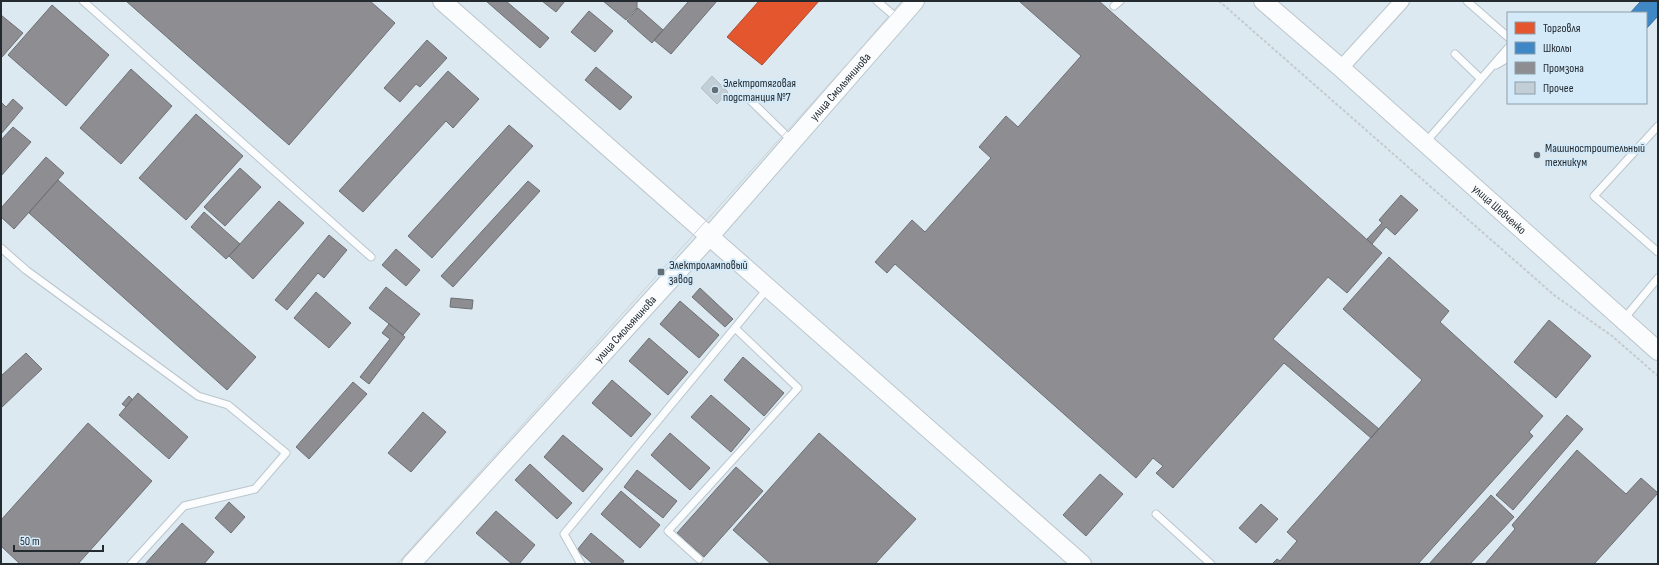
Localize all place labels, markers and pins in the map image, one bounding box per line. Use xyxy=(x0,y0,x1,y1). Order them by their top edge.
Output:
place label: Электротяговая подстанция №7 xyxy=(723,76,796,105)
marker: Электротяговая подстанция №7 xyxy=(710,85,720,95)
place label: Машиностроительный техникум xyxy=(1545,141,1645,170)
marker: Машиностроительный техникум xyxy=(1532,150,1542,160)
place label: Электроламповый завод xyxy=(669,258,748,287)
marker: Электроламповый завод xyxy=(656,267,666,277)

